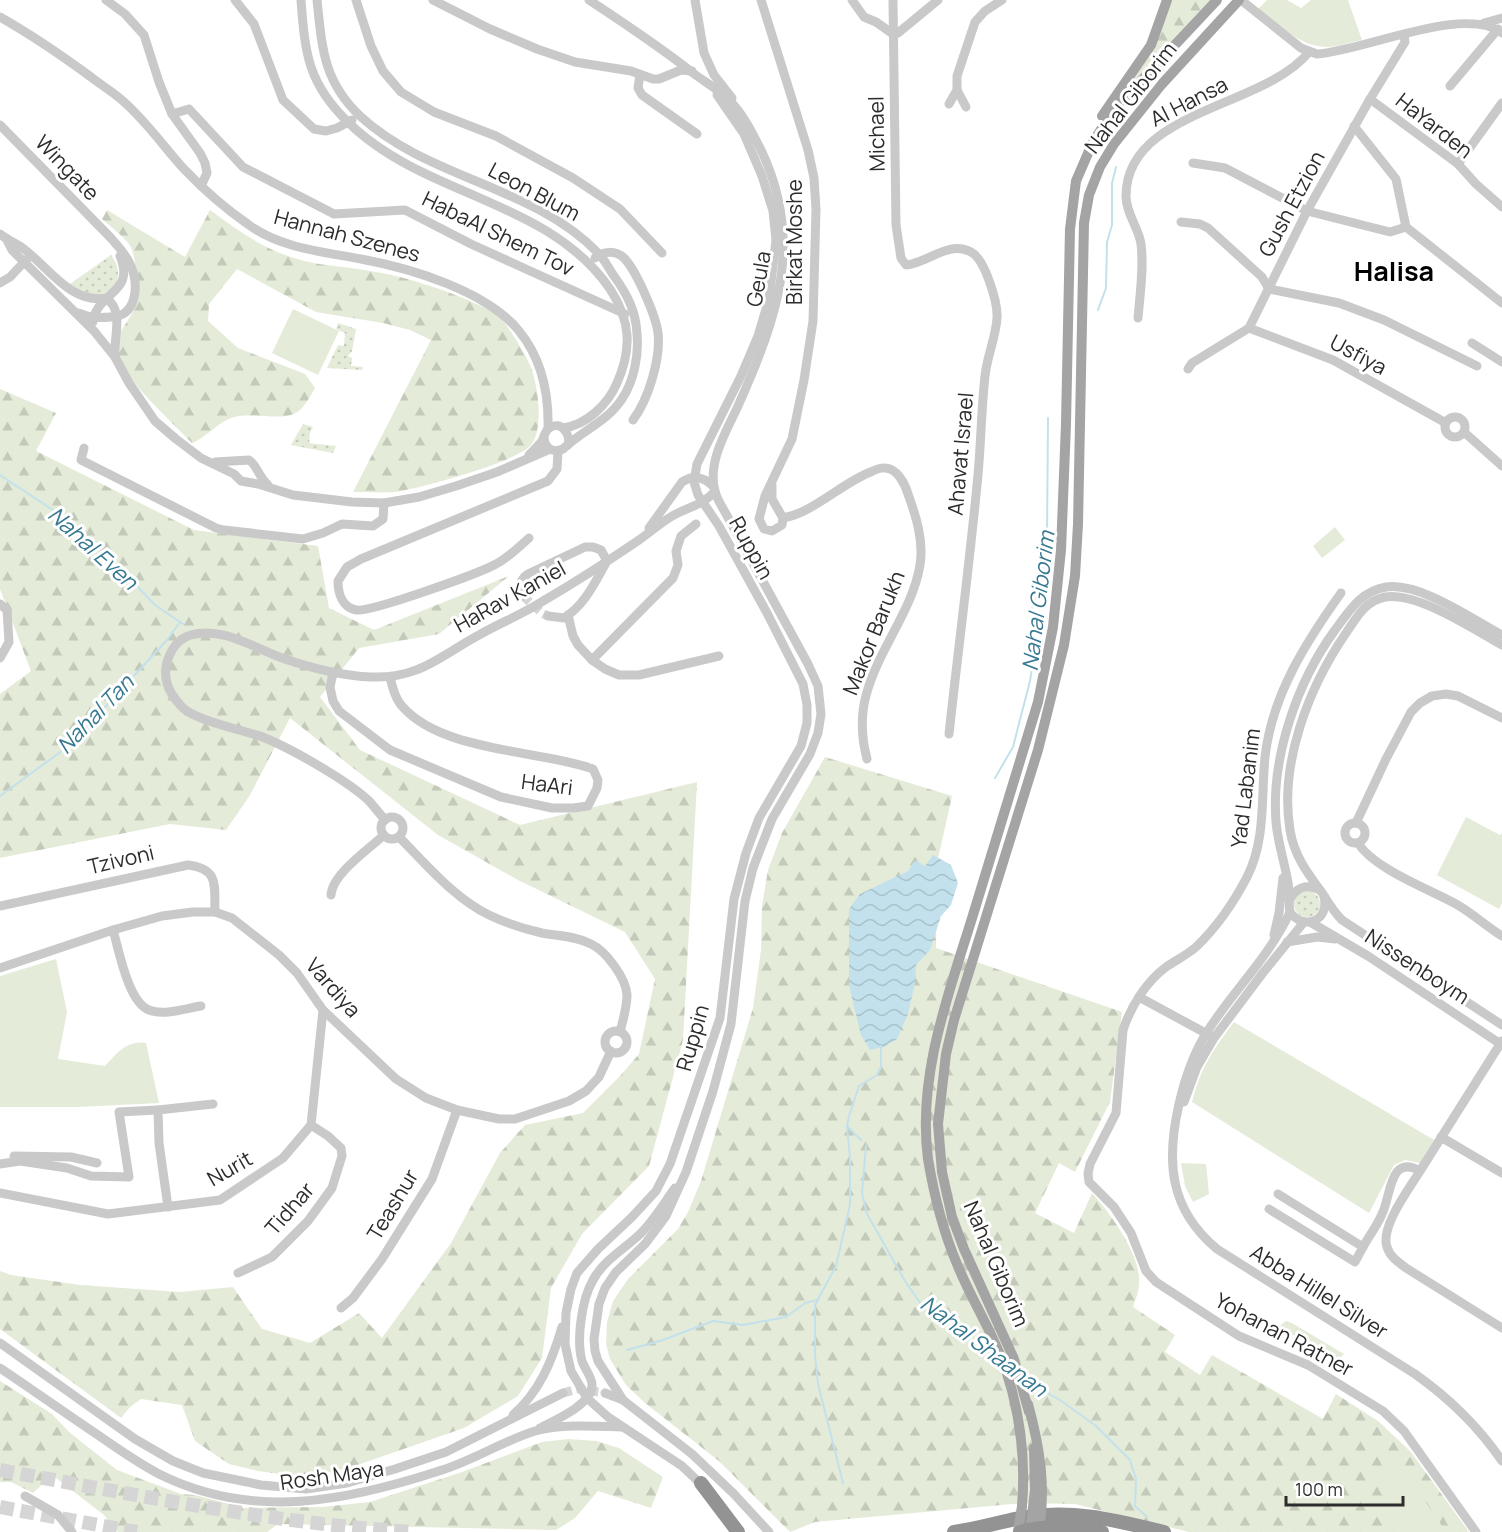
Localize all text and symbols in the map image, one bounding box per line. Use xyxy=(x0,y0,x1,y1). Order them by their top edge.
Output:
street label: Nahal Giborim xyxy=(1078,36,1183,159)
street label: Al Hansa xyxy=(1145,70,1232,133)
street label: HaYarden xyxy=(1390,86,1479,164)
street label: Michael xyxy=(861,96,891,172)
street label: Wingate xyxy=(30,128,106,206)
street label: Gush Etzion xyxy=(1251,146,1331,261)
street label: Leon Blum xyxy=(484,155,585,227)
street label: Birkat Moshe xyxy=(780,179,808,305)
street label: HabaAl Shem Tov xyxy=(418,184,579,282)
street label: Hannah Szenes xyxy=(271,202,423,268)
street label: Geula xyxy=(739,249,777,309)
district label: Halisa xyxy=(1354,252,1434,289)
street label: Usfiya xyxy=(1325,327,1392,381)
street label: Ahavat Israel xyxy=(941,391,979,517)
water label: Nahal Even xyxy=(42,500,145,597)
street label: Ruppin xyxy=(723,511,781,584)
water label: Nahal Giborim xyxy=(1015,528,1062,673)
street label: HaRav Kaniel xyxy=(448,554,571,638)
street label: Makor Barukh xyxy=(836,567,911,699)
water label: Nahal Tan xyxy=(50,667,141,760)
street label: Yad Labanim xyxy=(1224,727,1266,849)
street label: HaAri xyxy=(520,767,575,801)
street label: Tzivoni xyxy=(85,838,157,880)
street label: Nissenboym xyxy=(1360,922,1475,1010)
street label: Vardiya xyxy=(300,952,367,1023)
street label: Ruppin xyxy=(669,1001,715,1074)
street label: Nurit xyxy=(202,1144,257,1192)
street label: Teashur xyxy=(360,1163,424,1245)
street label: Tidhar xyxy=(258,1176,320,1241)
street label: Nahal Giborim xyxy=(958,1196,1036,1331)
street label: Abba Hillel Silver xyxy=(1245,1238,1394,1345)
street label: Yohanan Ratner xyxy=(1210,1286,1359,1383)
water label: Nahal Shaanan xyxy=(914,1288,1054,1404)
street label: Rosh Maya xyxy=(278,1454,385,1496)
scale bar xyxy=(1286,1469,1403,1507)
text: 100 m xyxy=(1295,1477,1343,1501)

